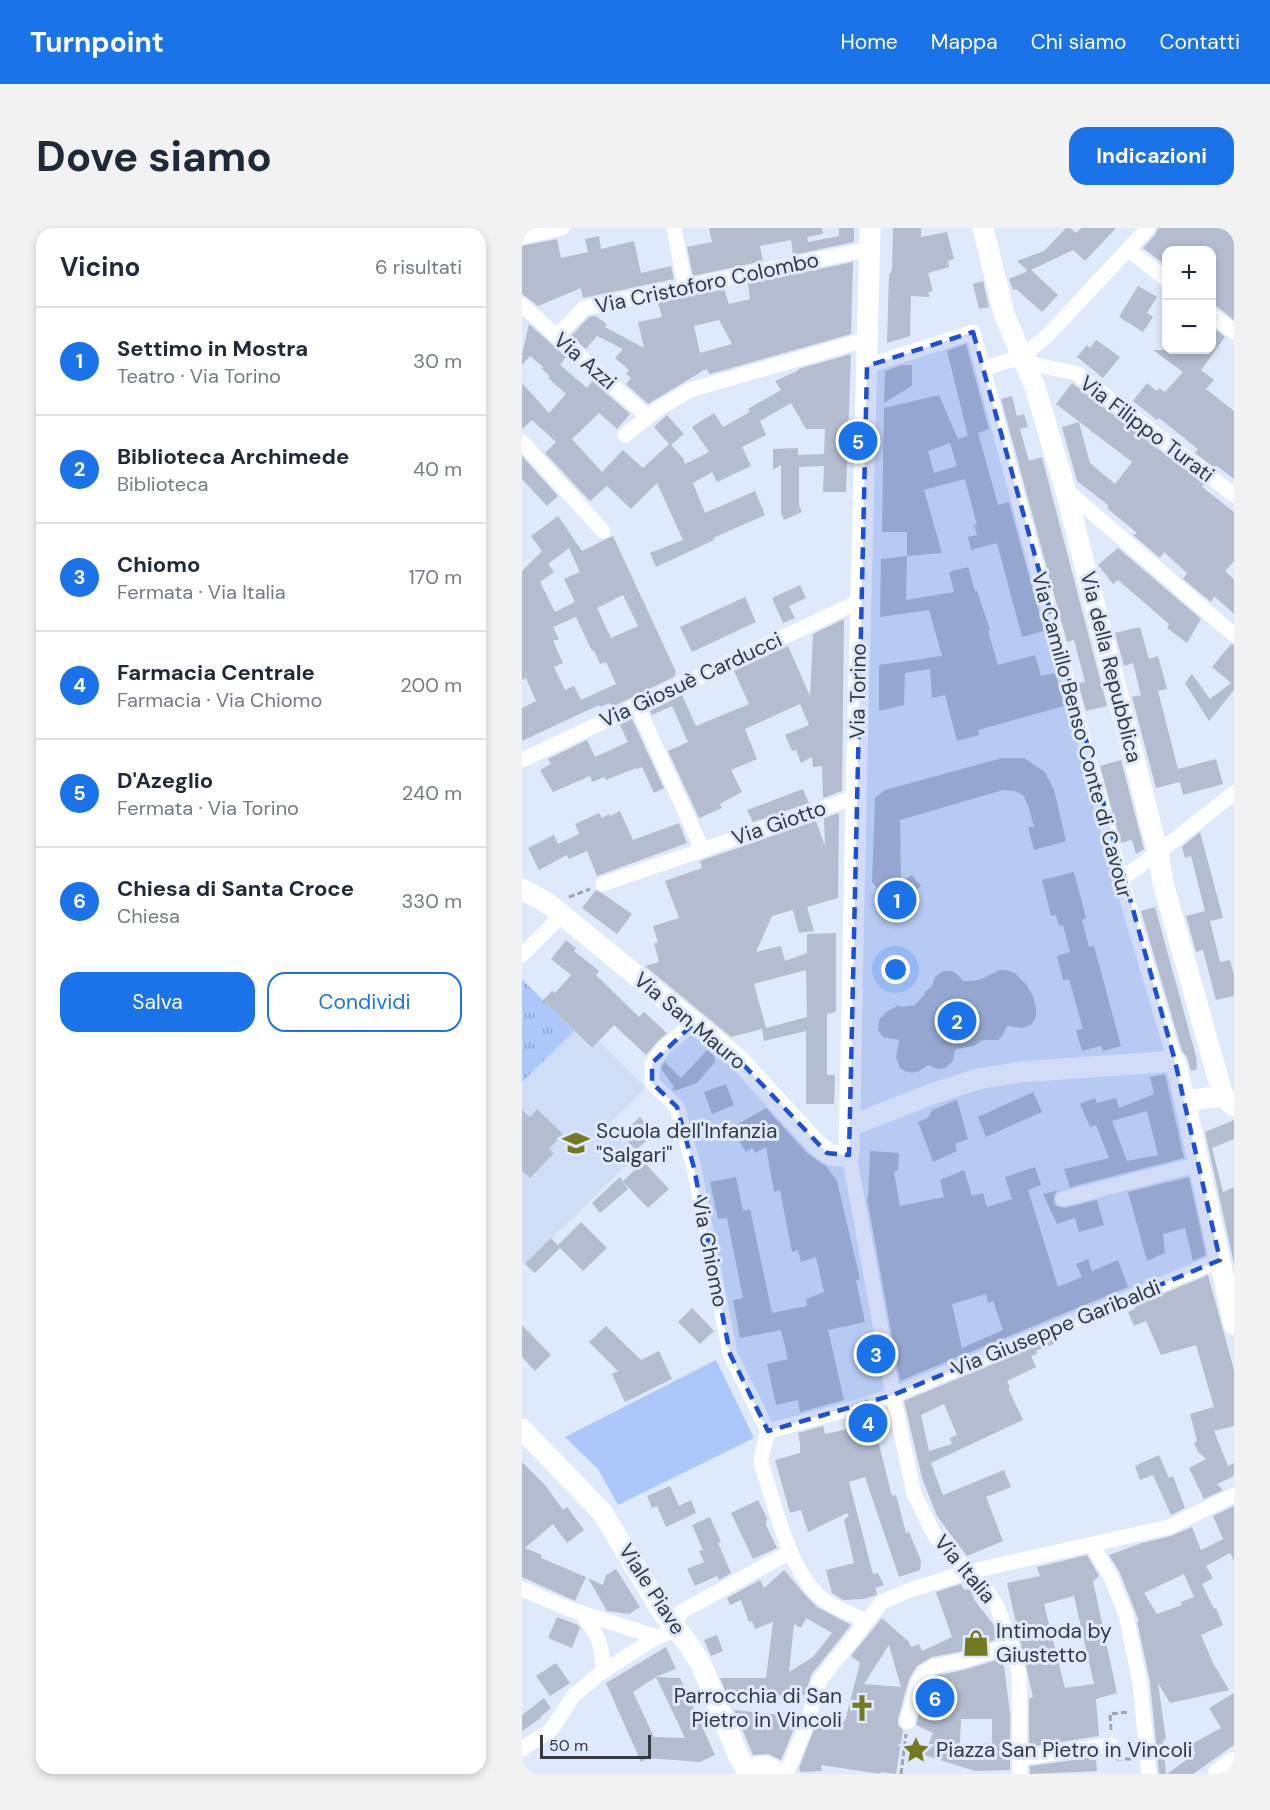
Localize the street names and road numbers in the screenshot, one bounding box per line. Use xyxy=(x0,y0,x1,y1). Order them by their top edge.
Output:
street label: Via Cristoforo Colombo xyxy=(593,246,821,320)
street label: Via Azzi xyxy=(548,326,622,396)
street label: Via Filippo Turati xyxy=(1074,369,1220,489)
street label: Via Camillo Benso Conte di Cavour xyxy=(1025,569,1139,901)
street label: Via della Repubblica xyxy=(1074,569,1148,765)
street label: Via Giosuè Carducci xyxy=(595,626,787,734)
street label: Via Torino xyxy=(843,643,873,739)
street label: Via Giotto xyxy=(728,794,830,852)
street label: Via San Mauro xyxy=(628,966,752,1076)
street label: Via Chiomo xyxy=(686,1194,734,1310)
street label: Via Giuseppe Garibaldi xyxy=(947,1273,1165,1383)
street label: Via Italia xyxy=(928,1529,1002,1609)
street label: Viale Piave xyxy=(612,1538,692,1640)

